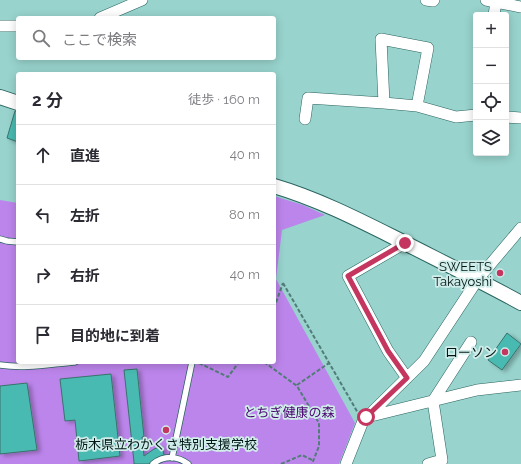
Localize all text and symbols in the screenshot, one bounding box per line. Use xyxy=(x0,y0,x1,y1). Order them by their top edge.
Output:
map controls xyxy=(473,12,509,156)
button: + xyxy=(473,12,509,48)
search box xyxy=(16,16,276,60)
icon: search xyxy=(30,27,52,49)
text: ここで検索 xyxy=(62,31,137,49)
button: − xyxy=(473,48,509,84)
button: locate xyxy=(473,84,509,120)
text: 2 分 xyxy=(32,90,63,110)
text: 徒歩 · 160 m xyxy=(188,92,260,107)
button: layers xyxy=(473,120,509,156)
icon: ahead xyxy=(32,144,54,166)
text: 直進 xyxy=(70,147,100,165)
text: 40 m xyxy=(230,147,260,162)
icon: left xyxy=(32,204,54,226)
text: 左折 xyxy=(70,207,100,225)
text: 80 m xyxy=(229,207,260,222)
route end xyxy=(396,234,414,252)
place label: SWEETS Takayoshi xyxy=(433,259,492,289)
icon: right xyxy=(32,264,54,286)
text: 右折 xyxy=(70,267,100,285)
text: 40 m xyxy=(230,267,260,282)
marker: SWEETS Takayoshi xyxy=(495,268,505,278)
icon: arrive xyxy=(32,324,54,346)
text: 目的地に到着 xyxy=(70,327,160,345)
place label: ローソン xyxy=(445,345,497,360)
marker: ローソン xyxy=(500,347,510,357)
park label: とちぎ健康の森 xyxy=(243,405,335,420)
route start xyxy=(357,408,375,426)
marker: 栃木県立わかくさ特別支援学校 xyxy=(161,425,171,435)
place label: 栃木県立わかくさ特別支援学校 xyxy=(75,437,257,452)

